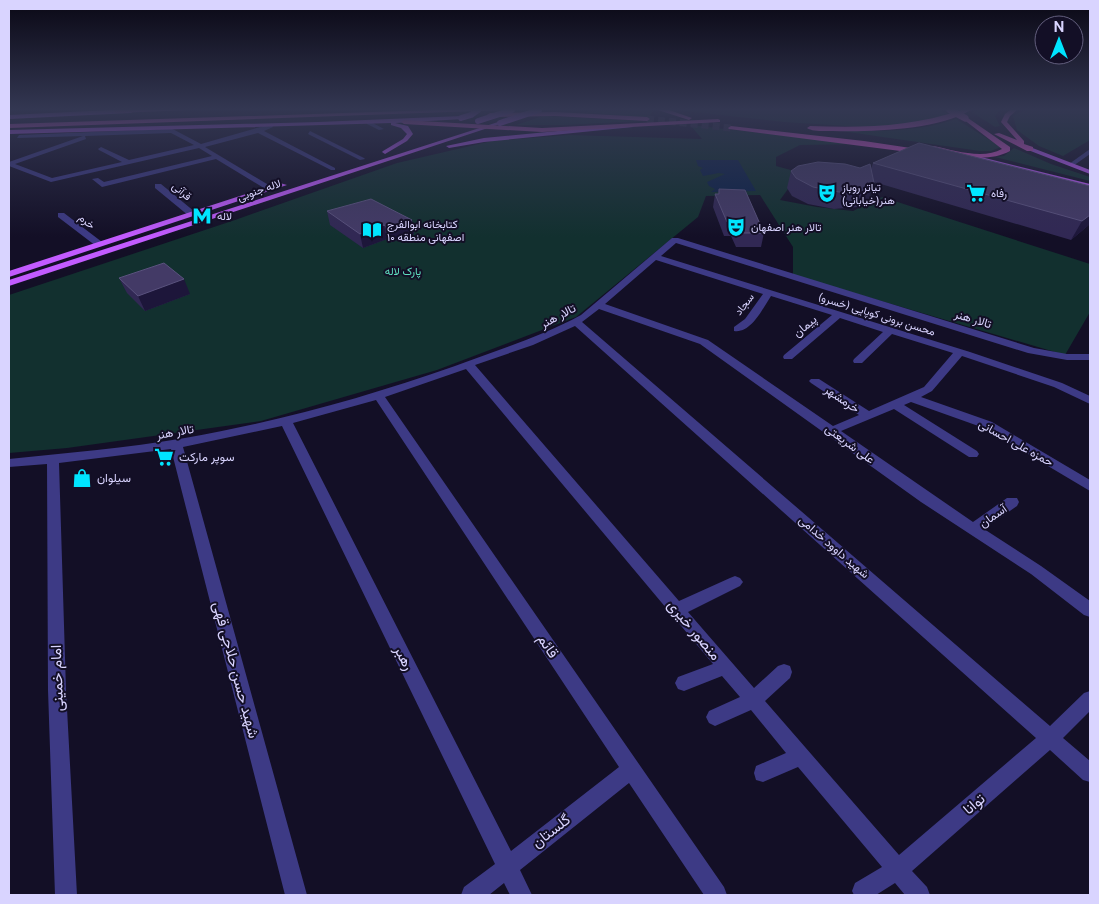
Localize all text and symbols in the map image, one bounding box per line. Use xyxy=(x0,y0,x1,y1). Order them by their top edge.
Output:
north arrow xyxy=(1034,15,1084,65)
text: N xyxy=(1054,19,1064,35)
street label: لاله جنوبی xyxy=(236,177,283,204)
street label: قرآنی xyxy=(169,180,194,203)
place label: تیاتر روباز هنر(خیابانی) xyxy=(841,181,895,207)
theatre icon: تیاتر روباز هنر(خیابانی) xyxy=(816,182,838,204)
supermarket icon: رفاه xyxy=(965,182,987,204)
place label: رفاه xyxy=(991,187,1007,200)
metro station icon: لاله xyxy=(191,205,213,227)
place label: لاله xyxy=(217,210,232,222)
street label: خرم xyxy=(75,211,98,233)
theatre icon: تالار هنر اصفهان xyxy=(725,216,747,238)
place label: کتابخانه ابوالفرج اصفهانی منطقه ۱۰ xyxy=(387,218,464,244)
library icon: کتابخانه ابوالفرج اصفهانی منطقه ۱۰ xyxy=(361,219,383,241)
place label: تالار هنر اصفهان xyxy=(751,221,822,234)
park label: پارک لاله xyxy=(385,265,421,279)
street label: سجاد xyxy=(732,290,757,318)
street label: محسن برونی کوپایی (خسرو) xyxy=(817,290,937,339)
street label: تالار هنر xyxy=(537,301,579,332)
street label: تالار هنر xyxy=(952,306,993,332)
street label: پیمان xyxy=(790,312,820,341)
street label: خرمشهر xyxy=(821,382,862,417)
street label: حمزه علی احسانی xyxy=(976,417,1056,470)
street label: علی شریعتی xyxy=(822,421,877,467)
street label: تالار هنر xyxy=(154,422,195,443)
supermarket icon: سوپر مارکت xyxy=(153,446,175,468)
place label: سوپر مارکت xyxy=(179,450,235,465)
shop icon: سیلوان xyxy=(71,467,93,489)
place label: سیلوان xyxy=(97,471,131,486)
street label: آسمان xyxy=(977,501,1010,530)
street label: شهید داوود خدامی xyxy=(795,513,872,582)
street label: منصور خیری xyxy=(663,596,725,665)
street label: شهید حسن حلاجی قهی xyxy=(208,600,263,741)
street label: قائم xyxy=(533,631,562,662)
street label: رهبر xyxy=(390,642,418,673)
street label: امام خمینی xyxy=(47,644,68,712)
street label: توانا xyxy=(959,789,989,818)
street label: گلستان xyxy=(528,810,574,852)

